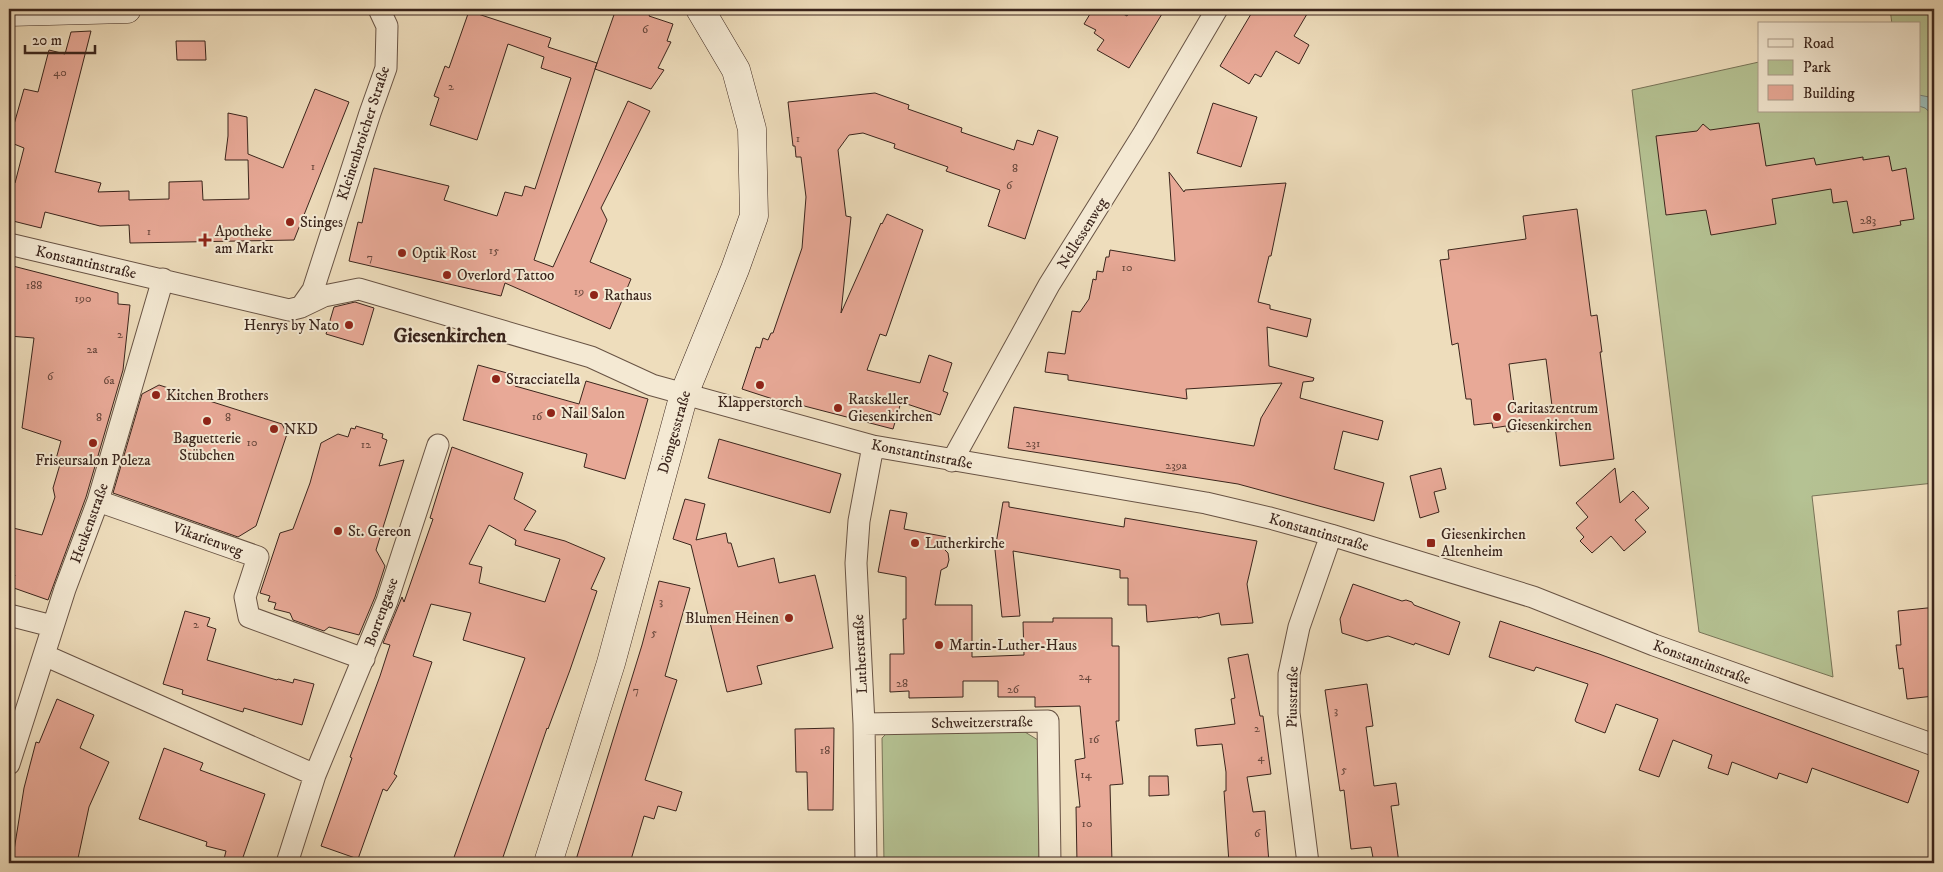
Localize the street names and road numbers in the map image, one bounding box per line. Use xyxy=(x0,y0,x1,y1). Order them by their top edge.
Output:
street label: Kleinenbroicher Straße xyxy=(333,64,394,203)
street label: Nellessenweg xyxy=(1053,194,1112,272)
street label: Konstantinstraße xyxy=(34,242,138,283)
street label: Dömgesstraße xyxy=(654,389,695,476)
street label: Konstantinstraße xyxy=(870,435,974,474)
street label: Heukenstraße xyxy=(66,480,113,566)
street label: Konstantinstraße xyxy=(1267,509,1371,556)
street label: Vikarienweg xyxy=(169,518,246,561)
street label: Borrengasse xyxy=(360,575,403,649)
street label: Lutherstraße xyxy=(849,614,872,694)
street label: Konstantinstraße xyxy=(1650,636,1753,689)
street label: Piusstraße xyxy=(1282,666,1303,728)
street label: Schweitzerstraße xyxy=(931,712,1033,733)

